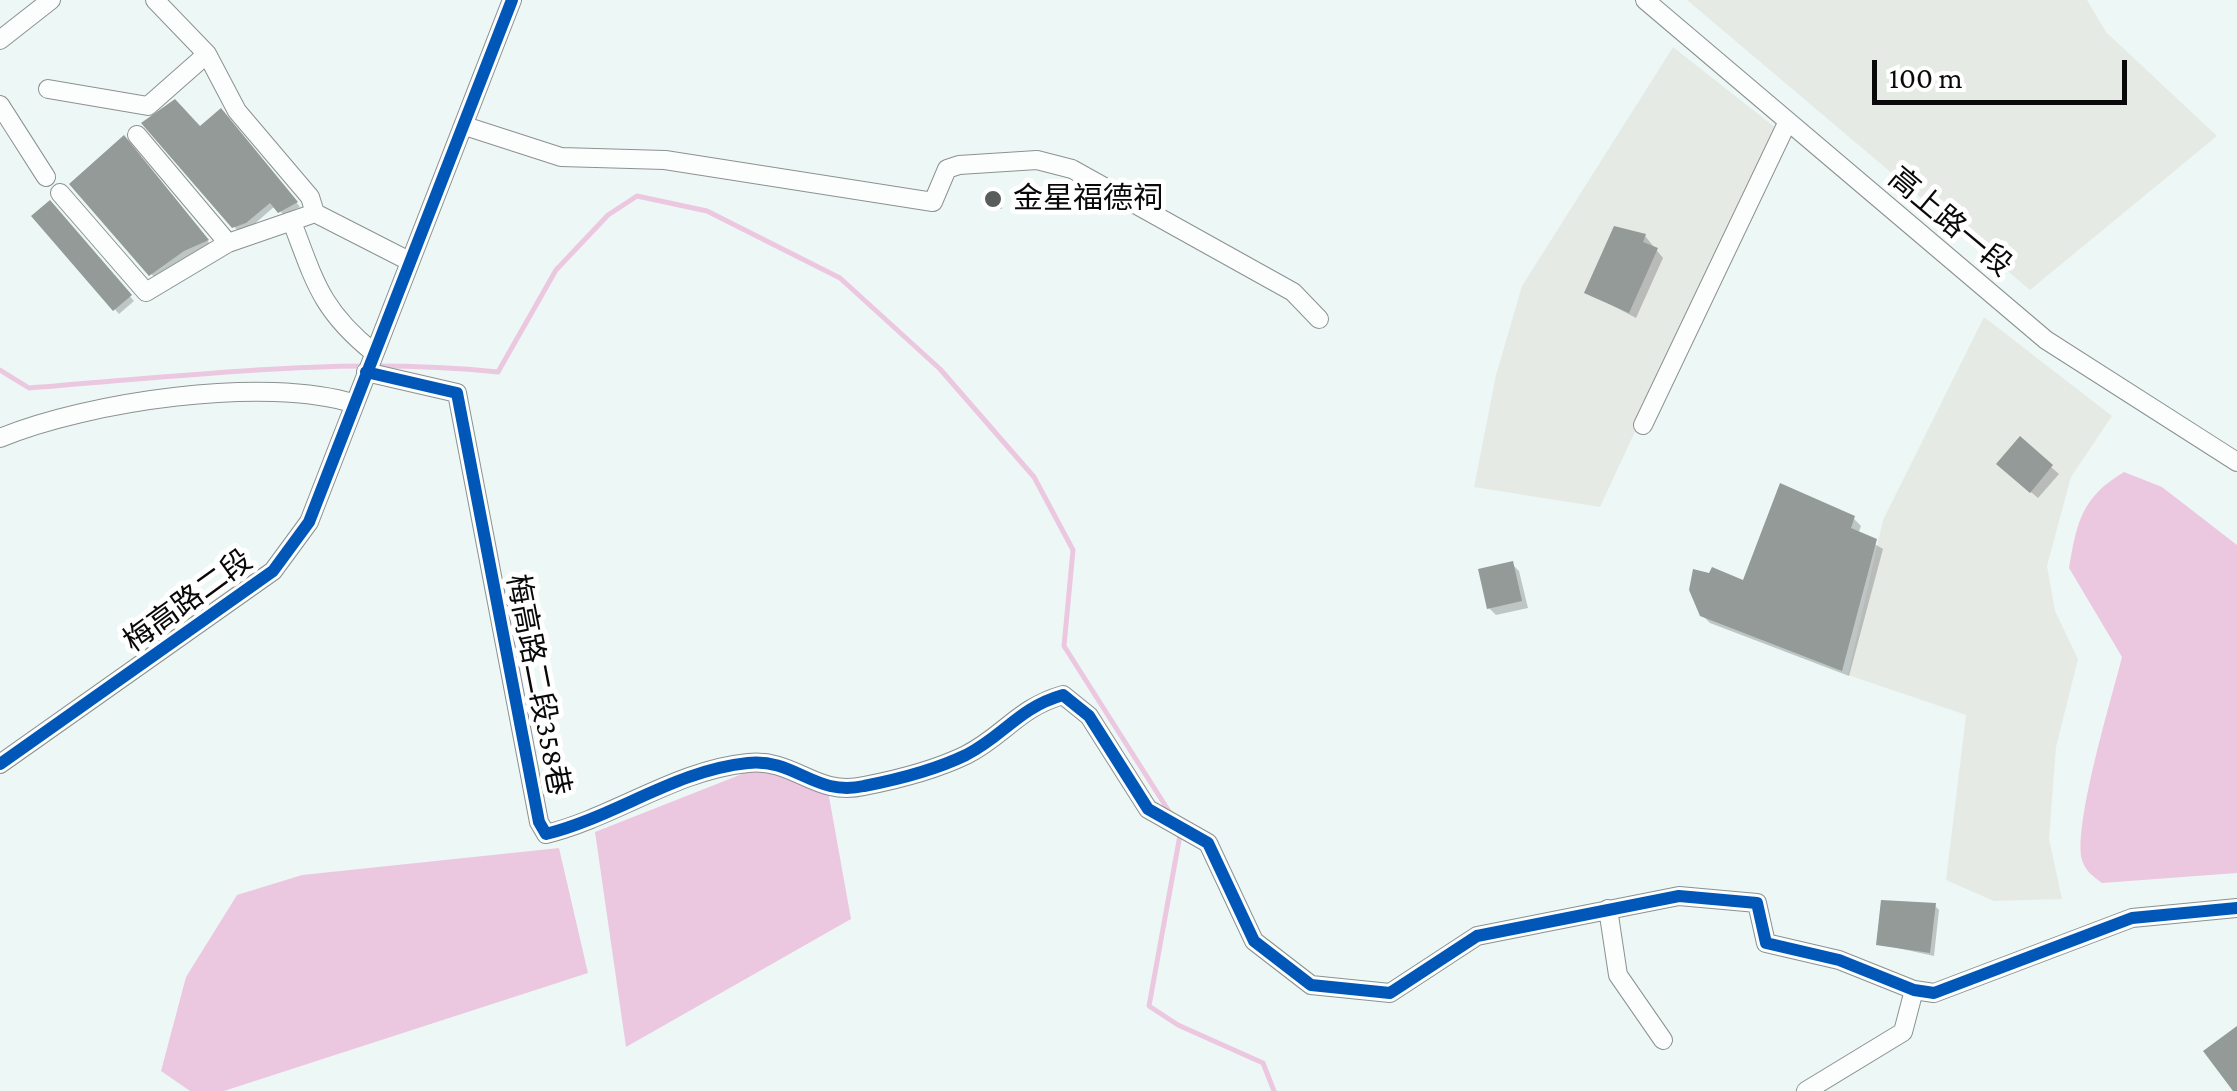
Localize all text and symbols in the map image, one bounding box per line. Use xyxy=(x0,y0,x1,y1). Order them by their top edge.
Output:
scale bar xyxy=(1877,40,2132,102)
text: 100 m xyxy=(1889,61,1963,94)
street label: 高上路一段 xyxy=(1881,160,2019,284)
place label: 金星福德祠 xyxy=(1013,181,1163,217)
marker: 金星福德祠 xyxy=(982,188,1004,210)
street label: 梅高路二段 xyxy=(117,542,259,660)
street label: 梅高路二段358巷 xyxy=(499,571,577,799)

